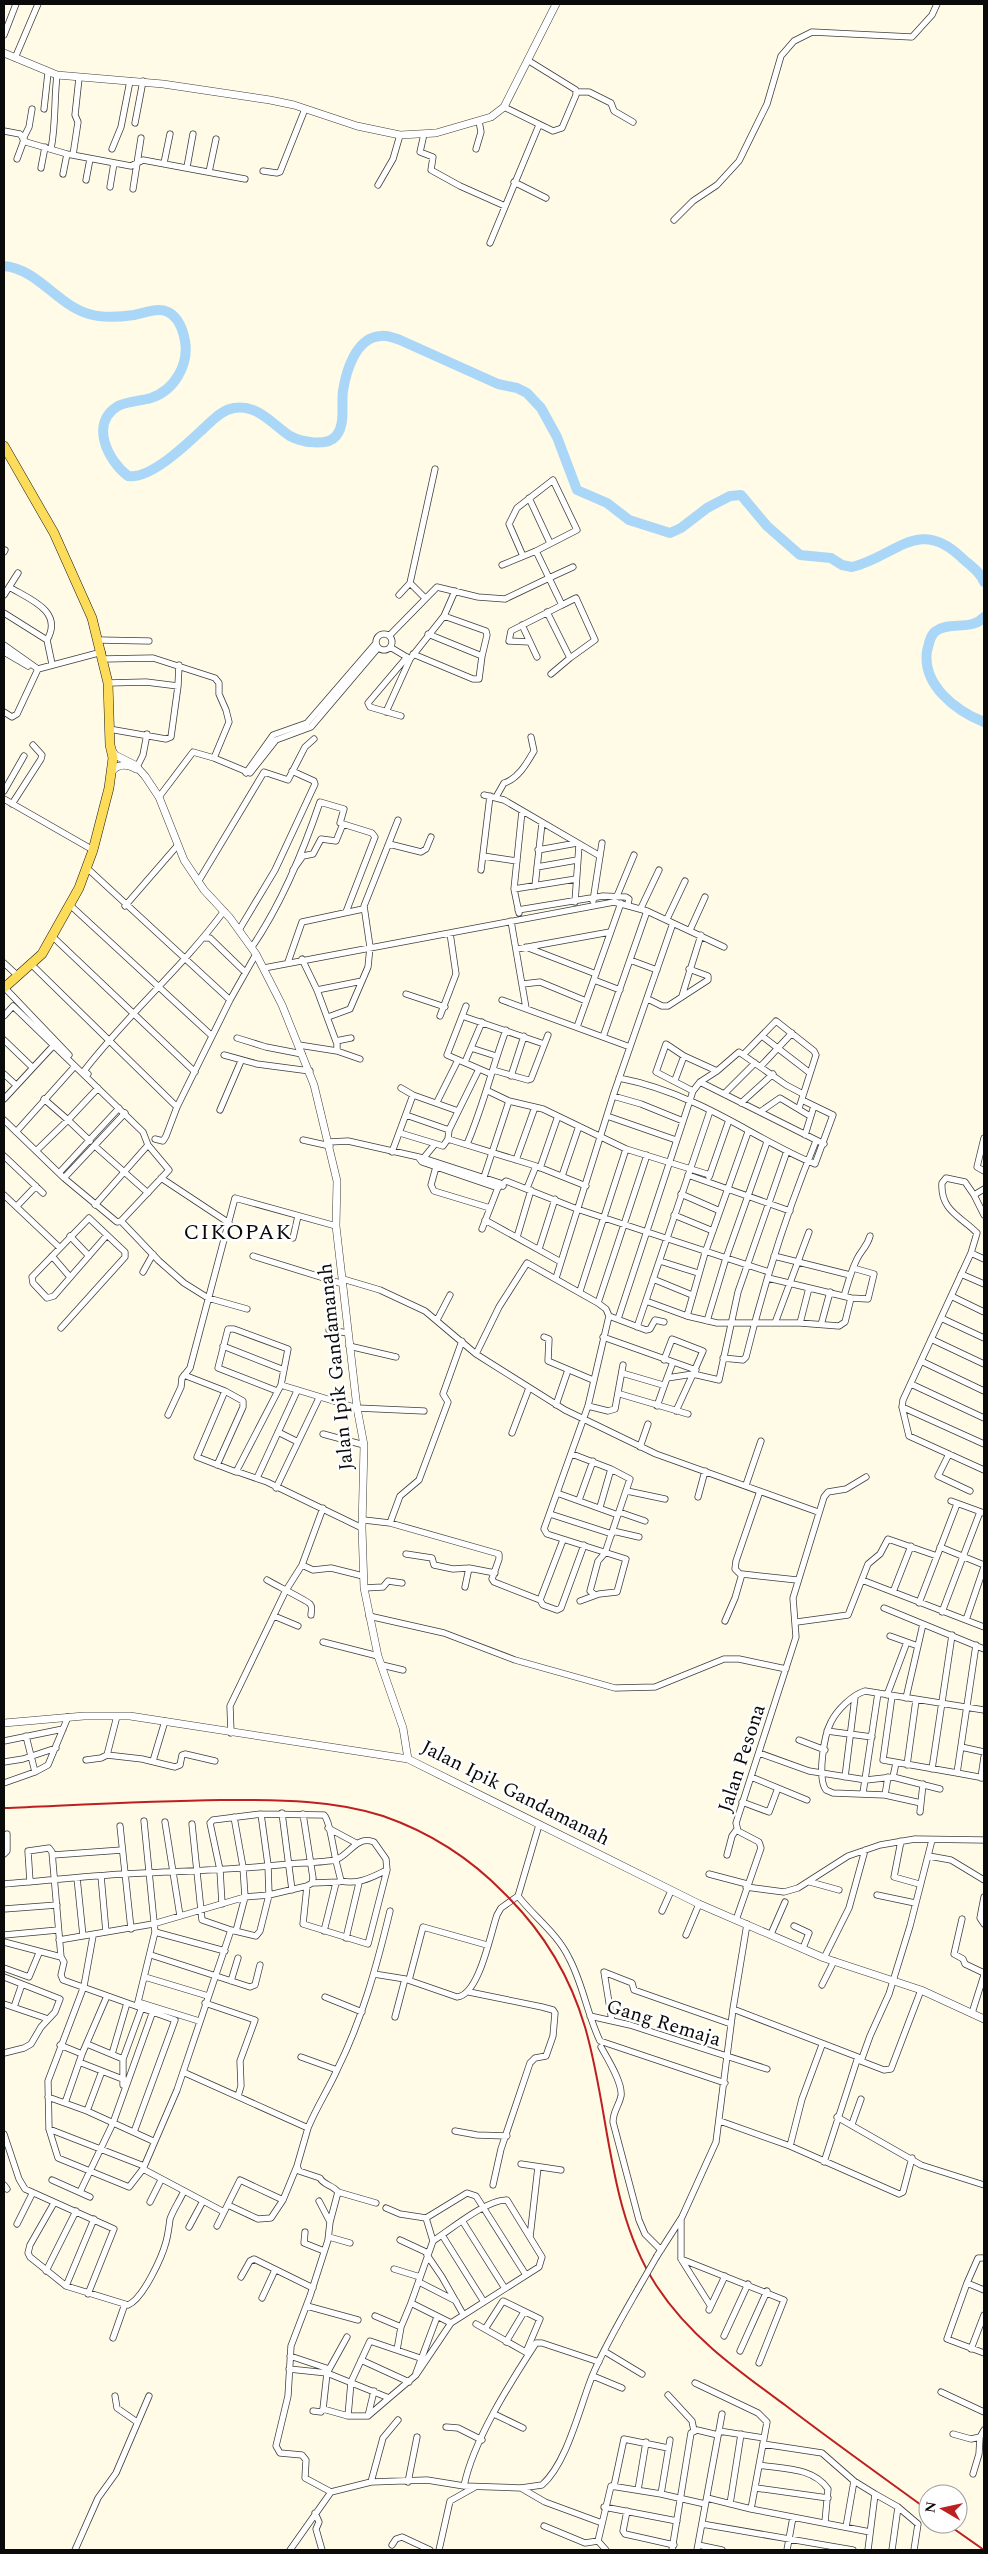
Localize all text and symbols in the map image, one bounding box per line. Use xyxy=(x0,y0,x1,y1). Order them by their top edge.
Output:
district label: CIKOPAK xyxy=(184,1216,292,1249)
street label: Jalan Ipik Gandamanah xyxy=(310,1262,362,1472)
street label: Jalan Pesona xyxy=(710,1700,774,1816)
street label: Jalan Ipik Gandamanah xyxy=(416,1732,615,1854)
street label: Gang Remaja xyxy=(603,1991,725,2055)
north arrow xyxy=(918,2484,968,2534)
text: N xyxy=(919,2500,942,2514)

